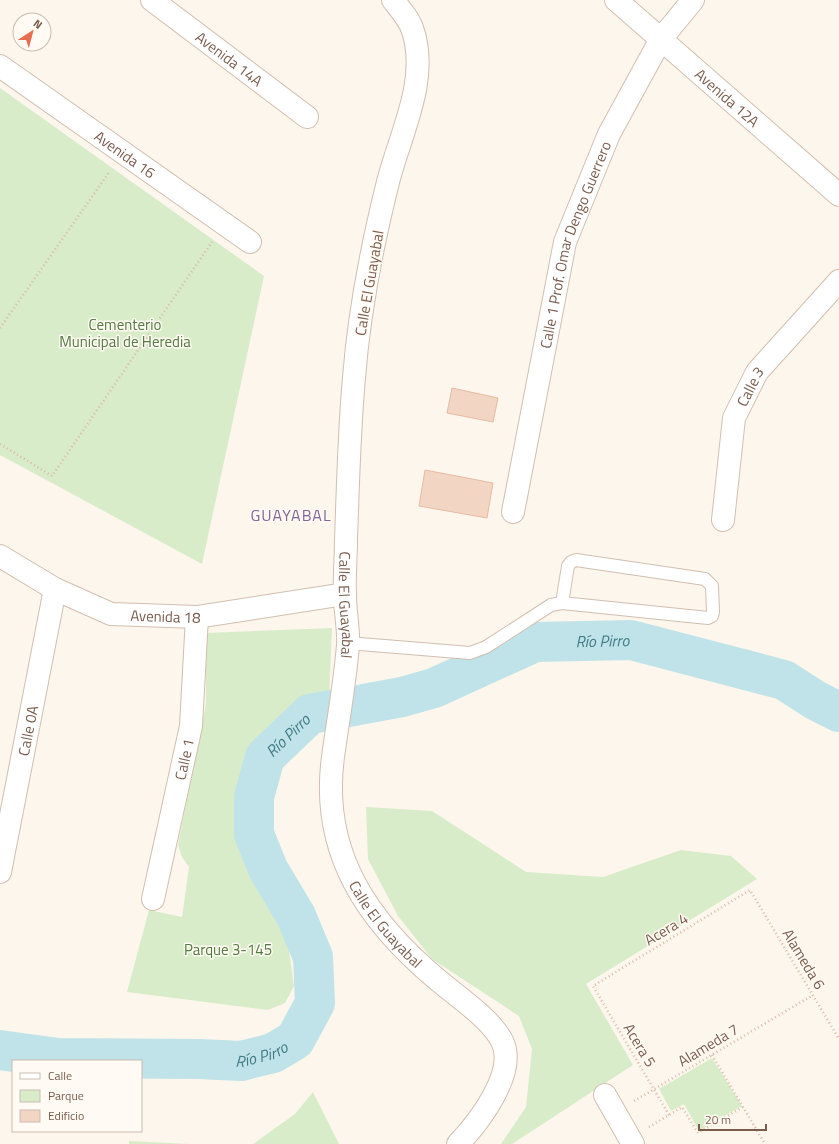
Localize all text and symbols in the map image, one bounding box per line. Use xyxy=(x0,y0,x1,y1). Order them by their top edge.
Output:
north arrow xyxy=(12,12,52,52)
text: N xyxy=(30,15,46,33)
street label: Avenida 14A xyxy=(191,25,268,92)
street label: Avenida 12A xyxy=(690,63,765,132)
street label: Avenida 16 xyxy=(90,124,160,184)
street label: Calle 1 Prof. Omar Dengo Guerrero xyxy=(533,137,617,350)
street label: Calle El Guayabal xyxy=(348,228,390,338)
park label: Cementerio Municipal de Heredia xyxy=(59,313,191,353)
street label: Calle 3 xyxy=(730,361,769,410)
district label: GUAYABAL xyxy=(250,503,332,527)
street label: Calle El Guayabal xyxy=(333,551,360,659)
street label: Avenida 18 xyxy=(130,603,201,629)
water label: Río Pirro xyxy=(575,628,631,653)
street label: Calle 0A xyxy=(11,703,44,758)
water label: Río Pirro xyxy=(260,707,316,762)
street label: Calle 1 xyxy=(168,736,199,782)
street label: Calle El Guayabal xyxy=(344,876,428,973)
street label: Acera 4 xyxy=(640,907,692,951)
street label: Alameda 6 xyxy=(777,924,831,994)
park label: Parque 3-145 xyxy=(184,938,272,961)
street label: Alameda 7 xyxy=(673,1018,743,1072)
street label: Acera 5 xyxy=(618,1019,662,1071)
water label: Río Pirro xyxy=(235,1034,293,1073)
legend xyxy=(12,1060,142,1132)
text: Calle xyxy=(48,1066,72,1085)
text: Parque xyxy=(48,1086,84,1105)
text: Edificio xyxy=(48,1106,84,1125)
scale bar xyxy=(699,1106,766,1132)
text: 20 m xyxy=(705,1110,731,1129)

